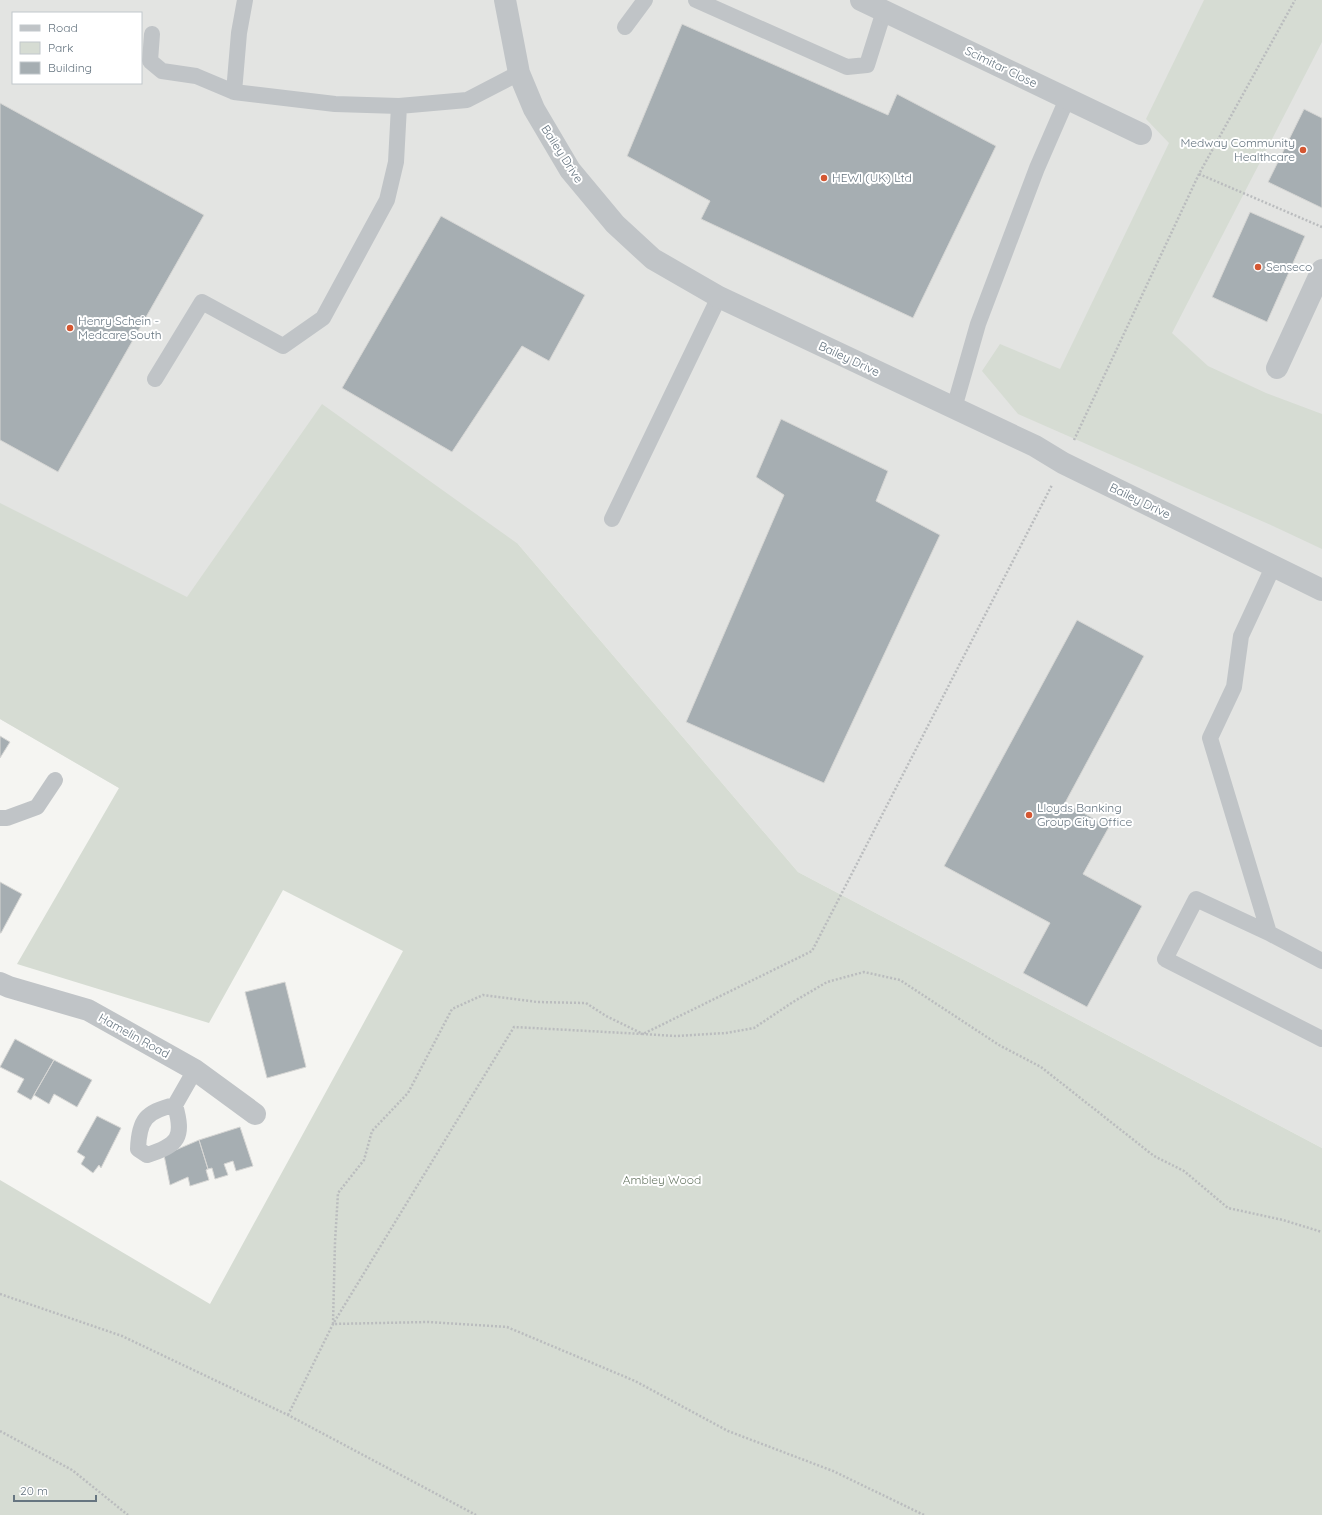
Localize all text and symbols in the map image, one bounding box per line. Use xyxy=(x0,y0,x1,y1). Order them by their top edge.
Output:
legend xyxy=(12,12,142,84)
text: Road xyxy=(48,20,78,35)
text: Park xyxy=(48,40,73,55)
street label: Scimitar Close xyxy=(963,43,1040,91)
text: Building xyxy=(48,60,92,75)
street label: Bailey Drive xyxy=(538,122,587,186)
place label: Medway Community Healthcare xyxy=(1180,135,1295,164)
marker: Medway Community Healthcare xyxy=(1298,145,1308,155)
place label: HEWI (UK) Ltd xyxy=(832,170,912,185)
marker: HEWI (UK) Ltd xyxy=(819,173,829,183)
place label: Senseco xyxy=(1266,259,1312,274)
marker: Senseco xyxy=(1253,262,1263,272)
place label: Henry Schein - Medcare South xyxy=(78,313,162,342)
marker: Henry Schein - Medcare South xyxy=(65,323,75,333)
street label: Bailey Drive xyxy=(816,338,882,379)
street label: Bailey Drive xyxy=(1107,479,1173,522)
place label: Lloyds Banking Group City Office xyxy=(1037,800,1132,829)
marker: Lloyds Banking Group City Office xyxy=(1024,810,1034,820)
street label: Hamelin Road xyxy=(96,1010,172,1061)
park label: Ambley Wood xyxy=(623,1172,701,1187)
scale bar xyxy=(14,1477,96,1503)
text: 20 m xyxy=(20,1483,48,1498)

